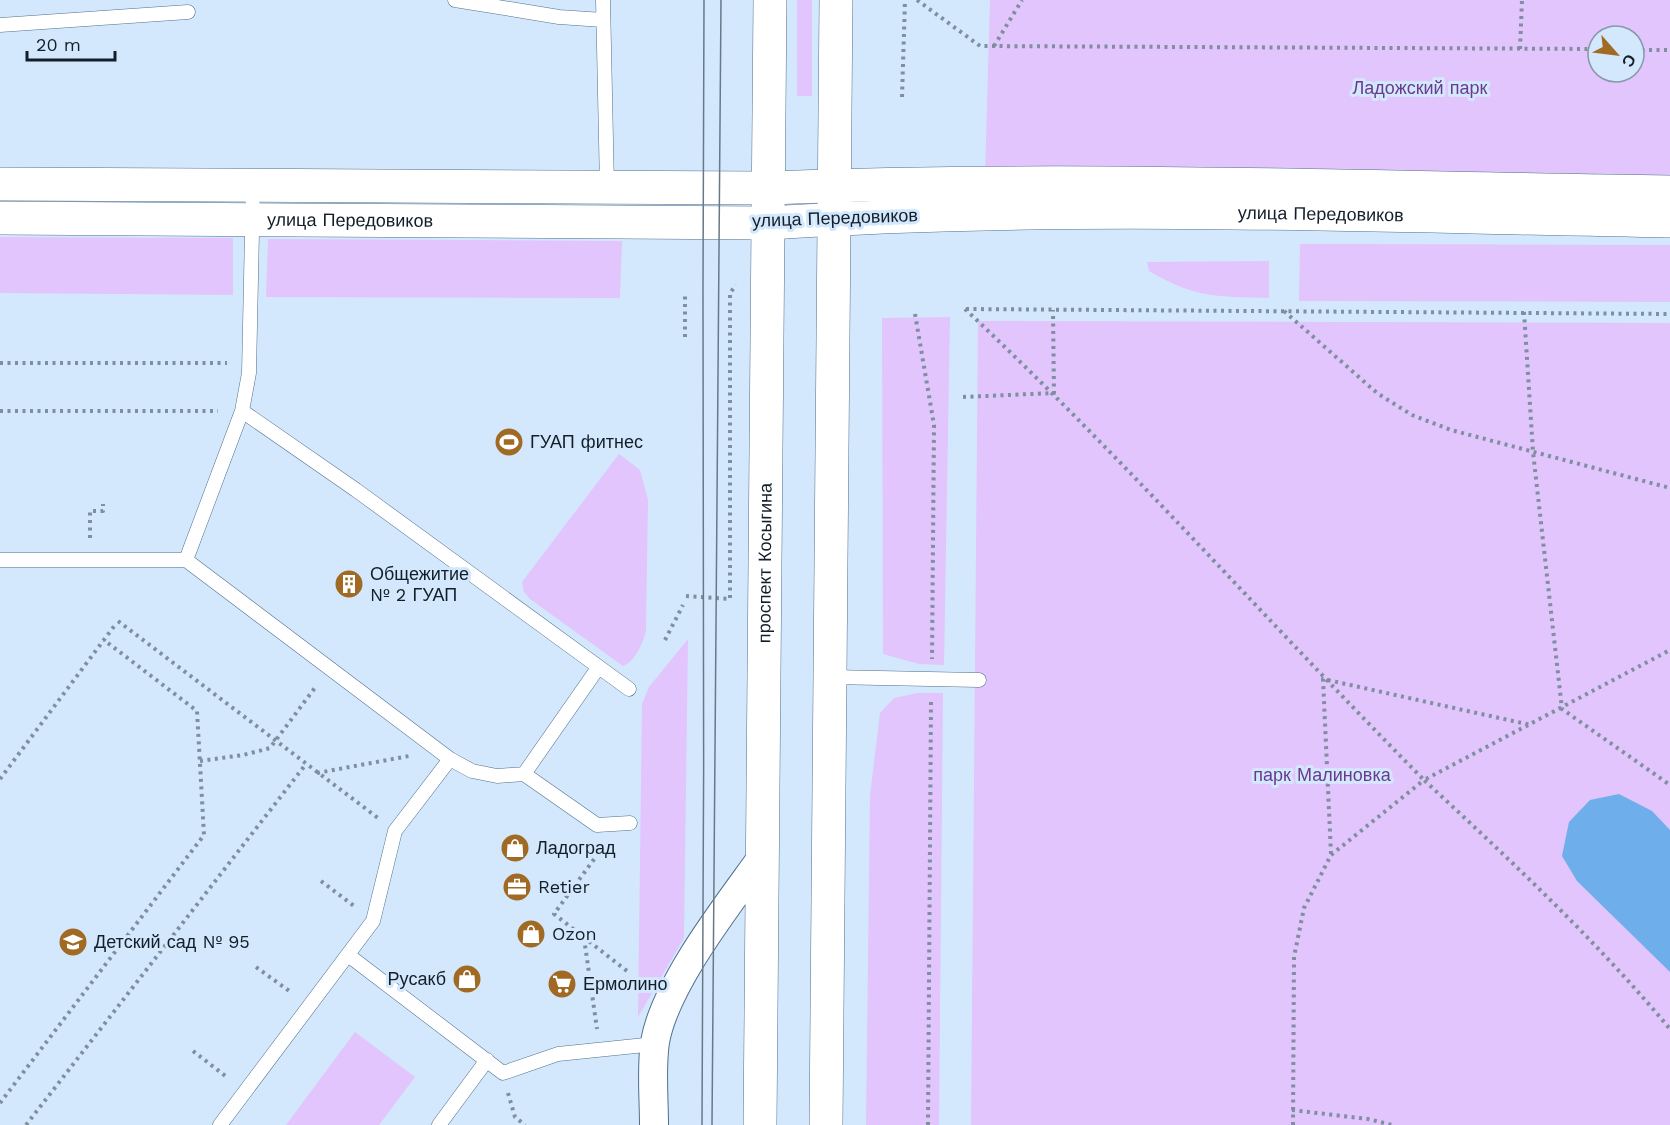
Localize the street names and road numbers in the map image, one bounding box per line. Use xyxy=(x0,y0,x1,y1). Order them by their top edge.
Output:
street label: улица Передовиков xyxy=(1238,202,1404,226)
street label: улица Передовиков xyxy=(752,204,918,231)
street label: улица Передовиков xyxy=(267,209,433,231)
street label: проспект Косыгина xyxy=(753,482,776,643)

